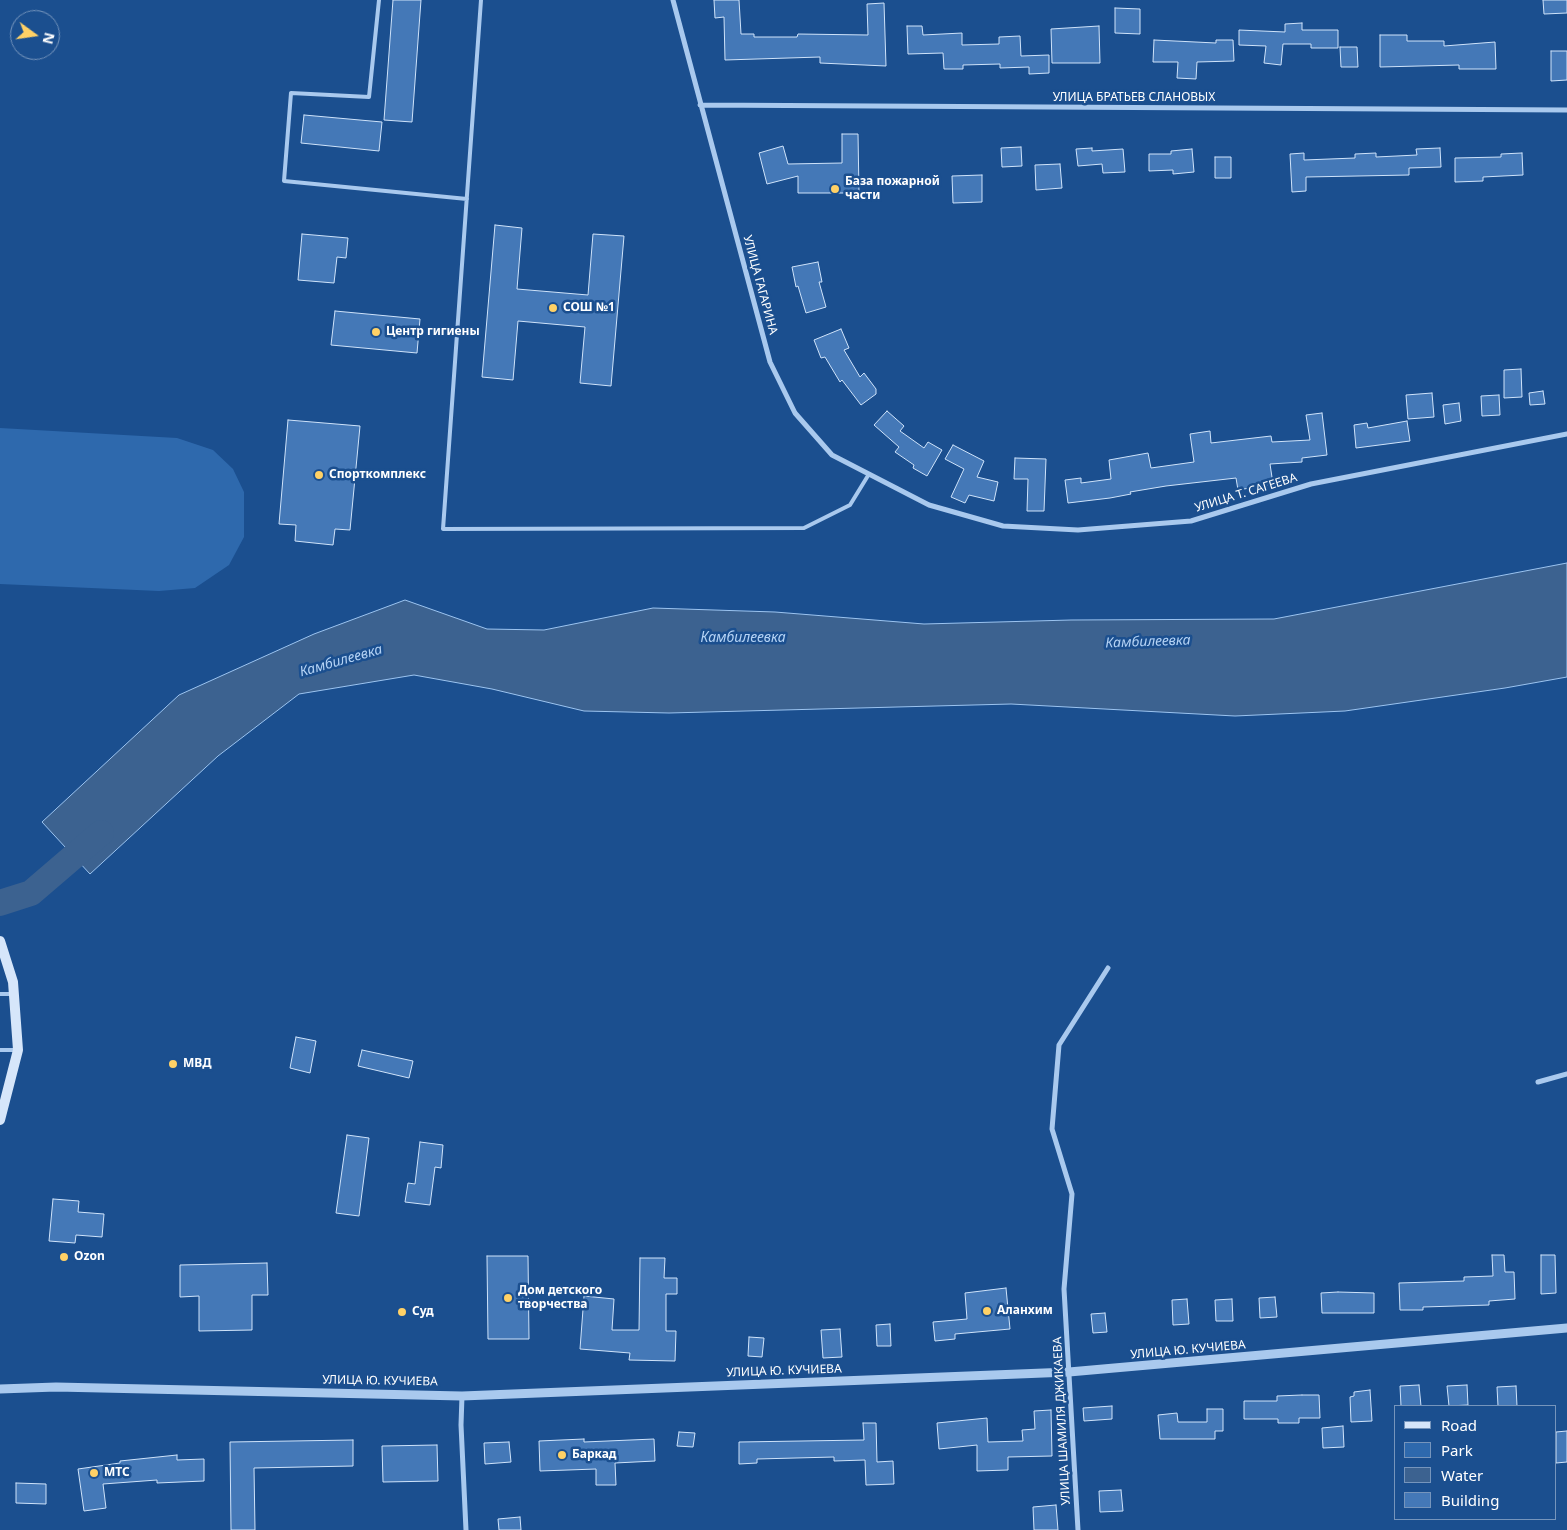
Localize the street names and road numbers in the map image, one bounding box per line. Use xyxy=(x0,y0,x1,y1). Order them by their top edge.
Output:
street label: УЛИЦА БРАТЬЕВ СЛАНОВЫХ xyxy=(1053,91,1215,105)
street label: УЛИЦА ГАГАРИНА xyxy=(740,234,780,336)
street label: УЛИЦА Т. САГЕЕВА xyxy=(1193,471,1299,515)
street label: УЛИЦА ШАМИЛЯ ДЖИКАЕВА xyxy=(1050,1336,1074,1506)
street label: УЛИЦА Ю. КУЧИЕВА xyxy=(1130,1338,1246,1362)
street label: УЛИЦА Ю. КУЧИЕВА xyxy=(726,1362,842,1380)
street label: УЛИЦА Ю. КУЧИЕВА xyxy=(322,1373,438,1389)

